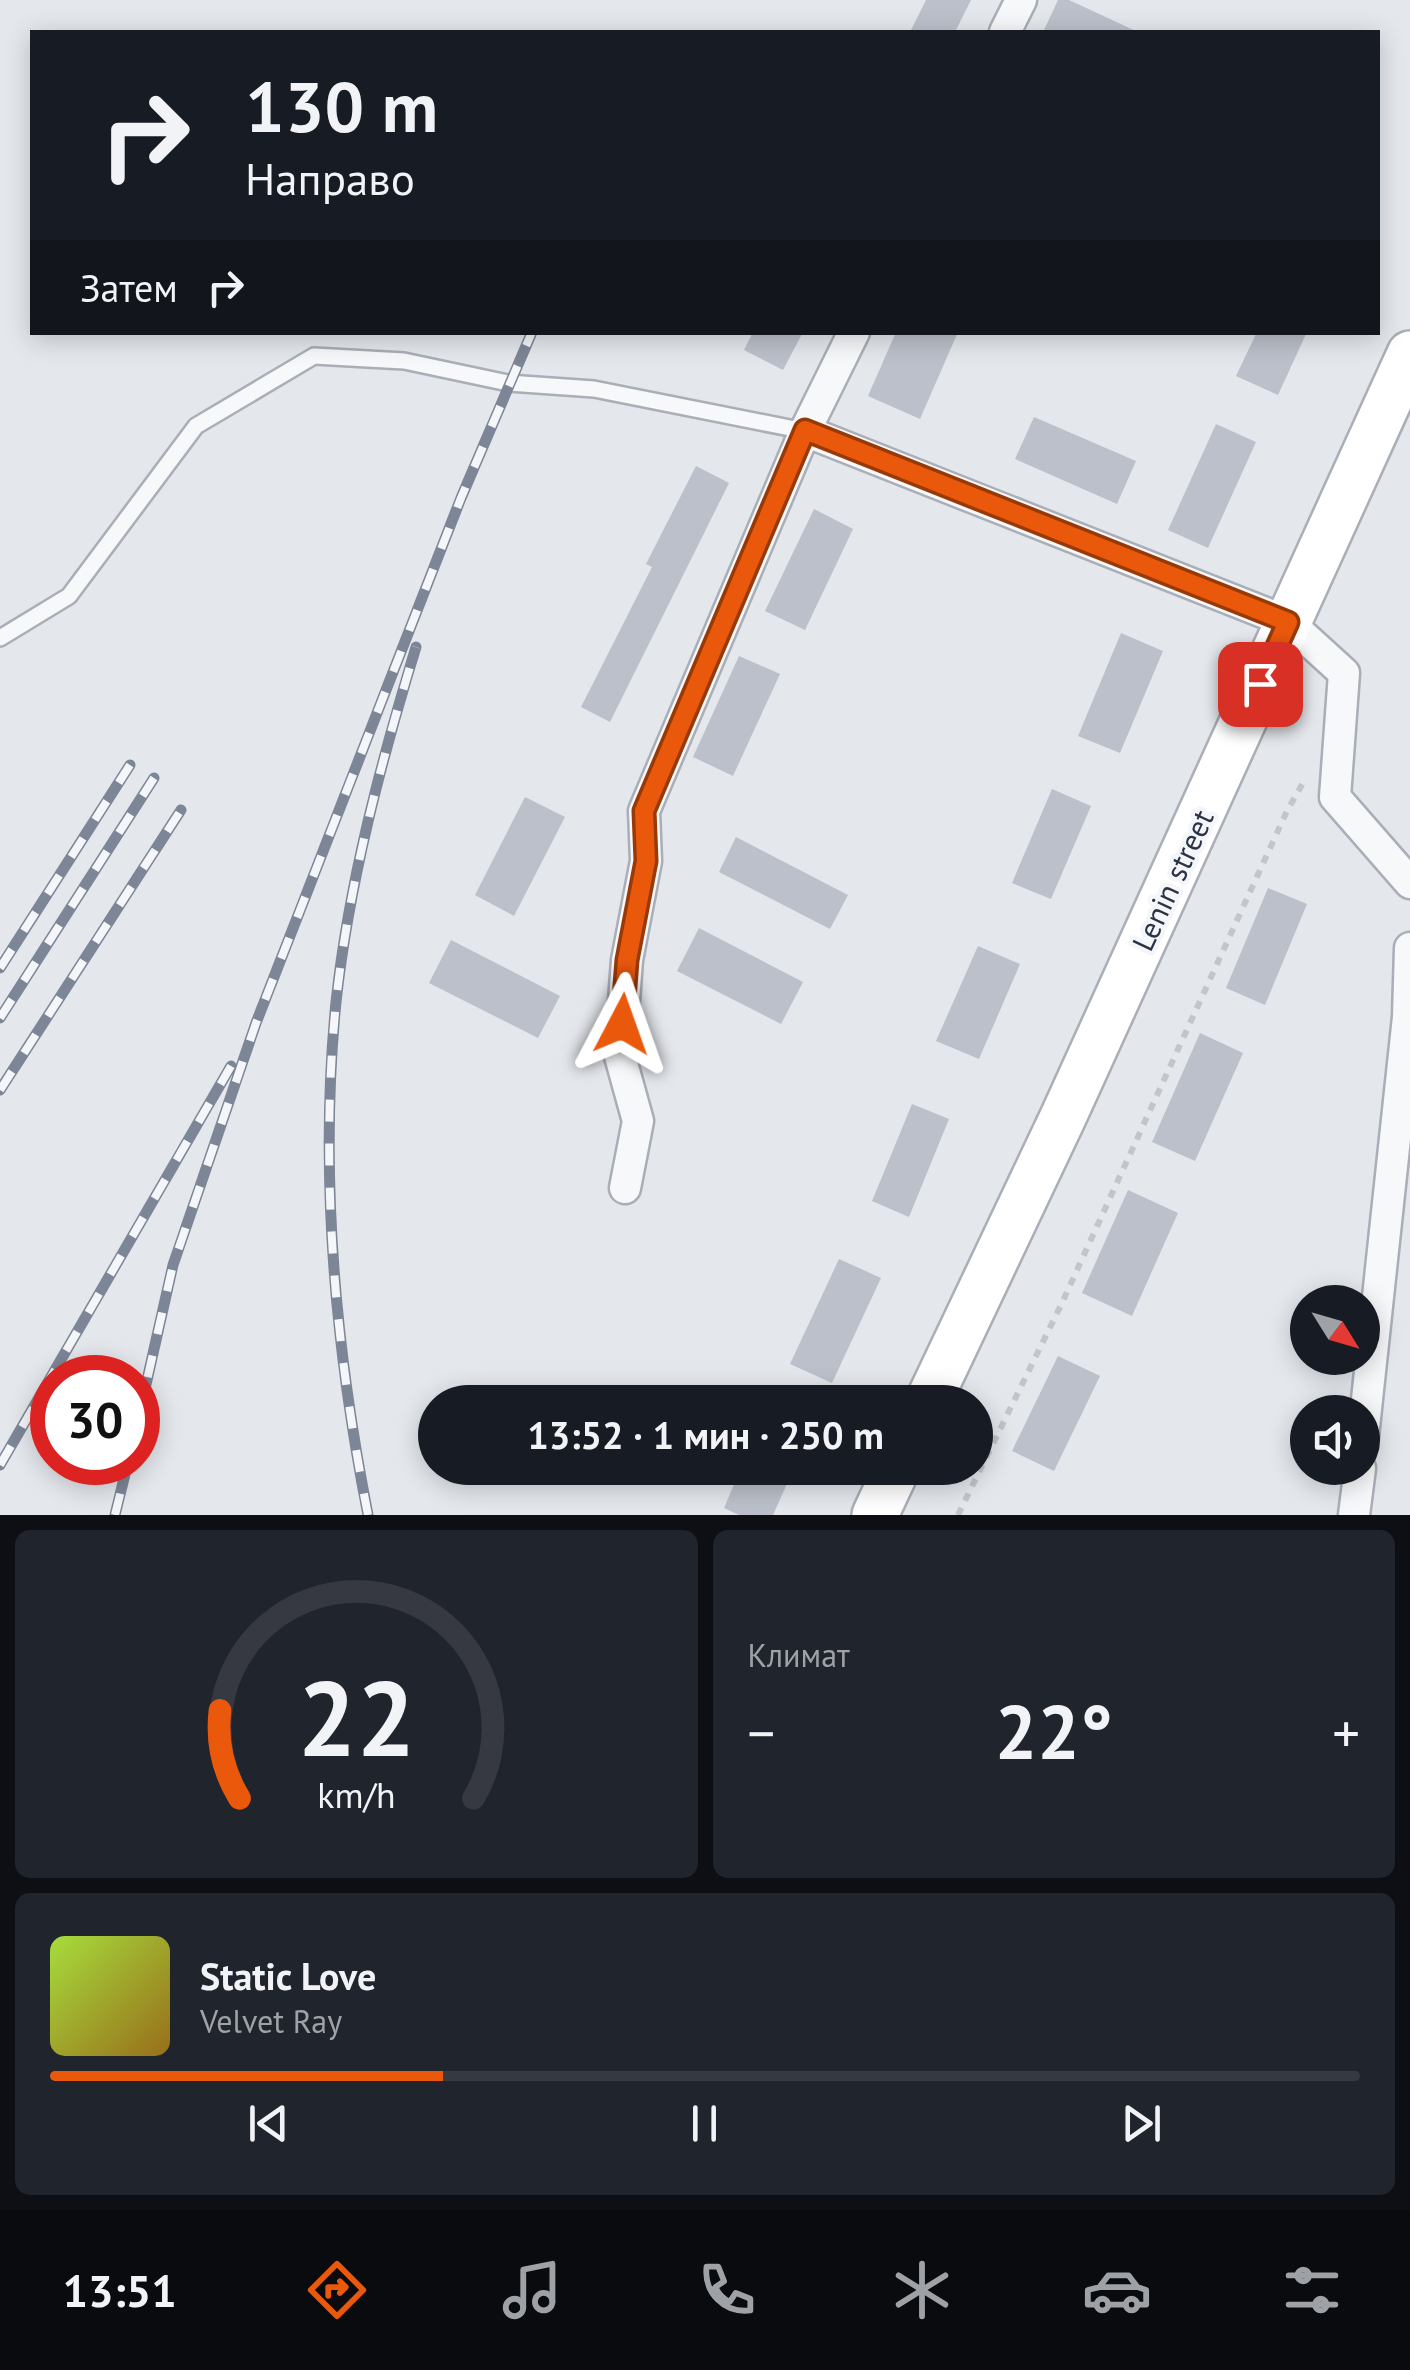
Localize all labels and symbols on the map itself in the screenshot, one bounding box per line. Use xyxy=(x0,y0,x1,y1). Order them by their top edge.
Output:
pin xyxy=(1218,642,1303,727)
street label: Lenin street xyxy=(1122,803,1222,957)
position arrow xyxy=(570,972,674,1076)
north arrow xyxy=(1290,1285,1380,1375)
speed limit sign: 30 xyxy=(30,1355,160,1485)

